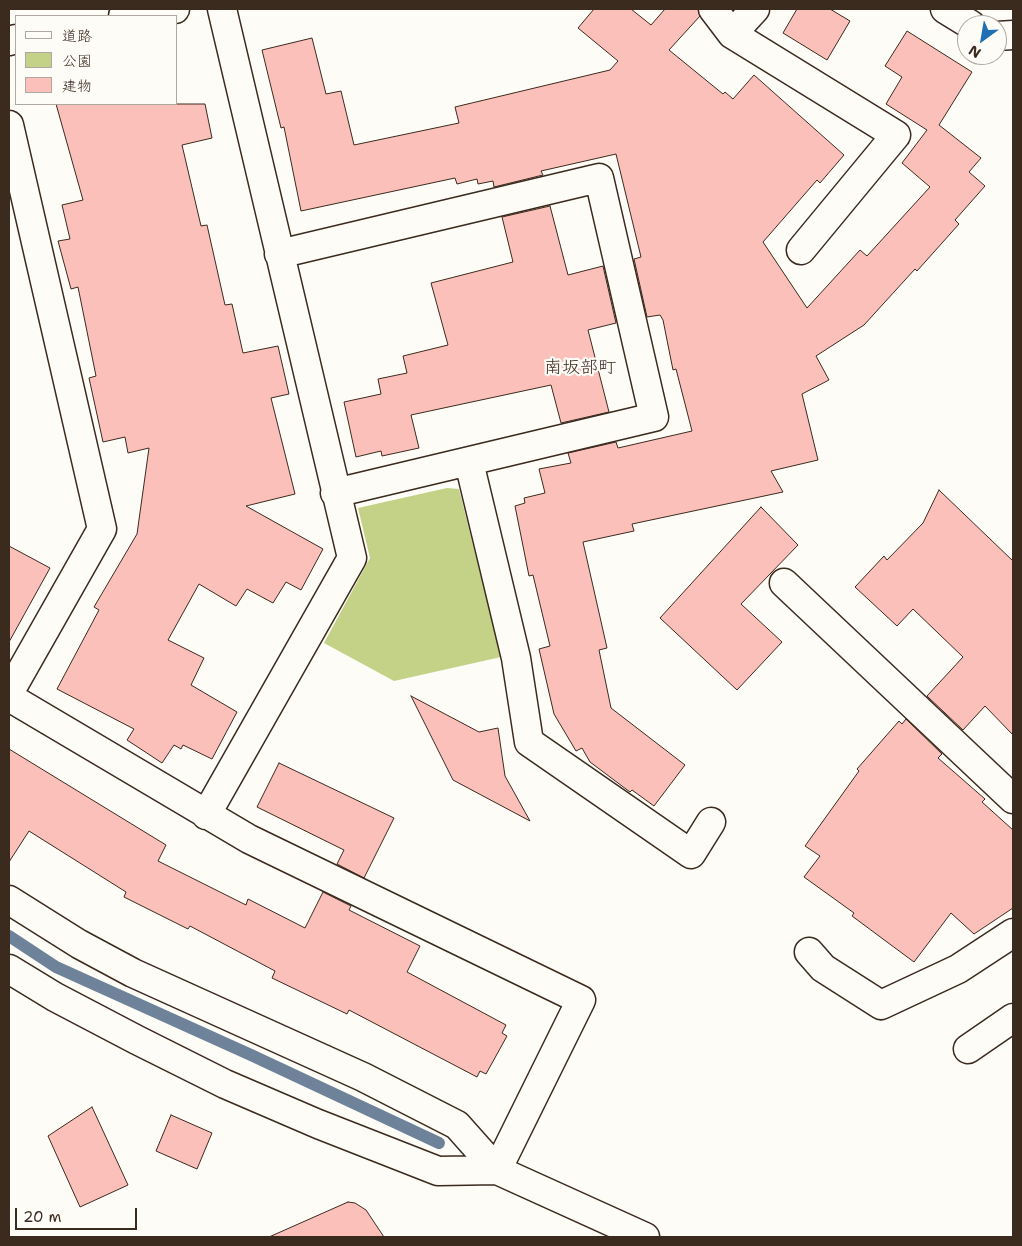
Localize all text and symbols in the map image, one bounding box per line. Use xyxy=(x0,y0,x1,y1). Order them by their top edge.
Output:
legend xyxy=(15,15,178,105)
north arrow xyxy=(957,15,1007,65)
text: 道路 xyxy=(62,26,92,46)
text: N xyxy=(965,41,984,62)
text: 公園 xyxy=(62,51,92,71)
text: 建物 xyxy=(62,76,92,96)
district label: 南坂部町 xyxy=(544,357,616,379)
scale bar xyxy=(18,1198,140,1230)
text: 20 m xyxy=(23,1207,62,1227)

